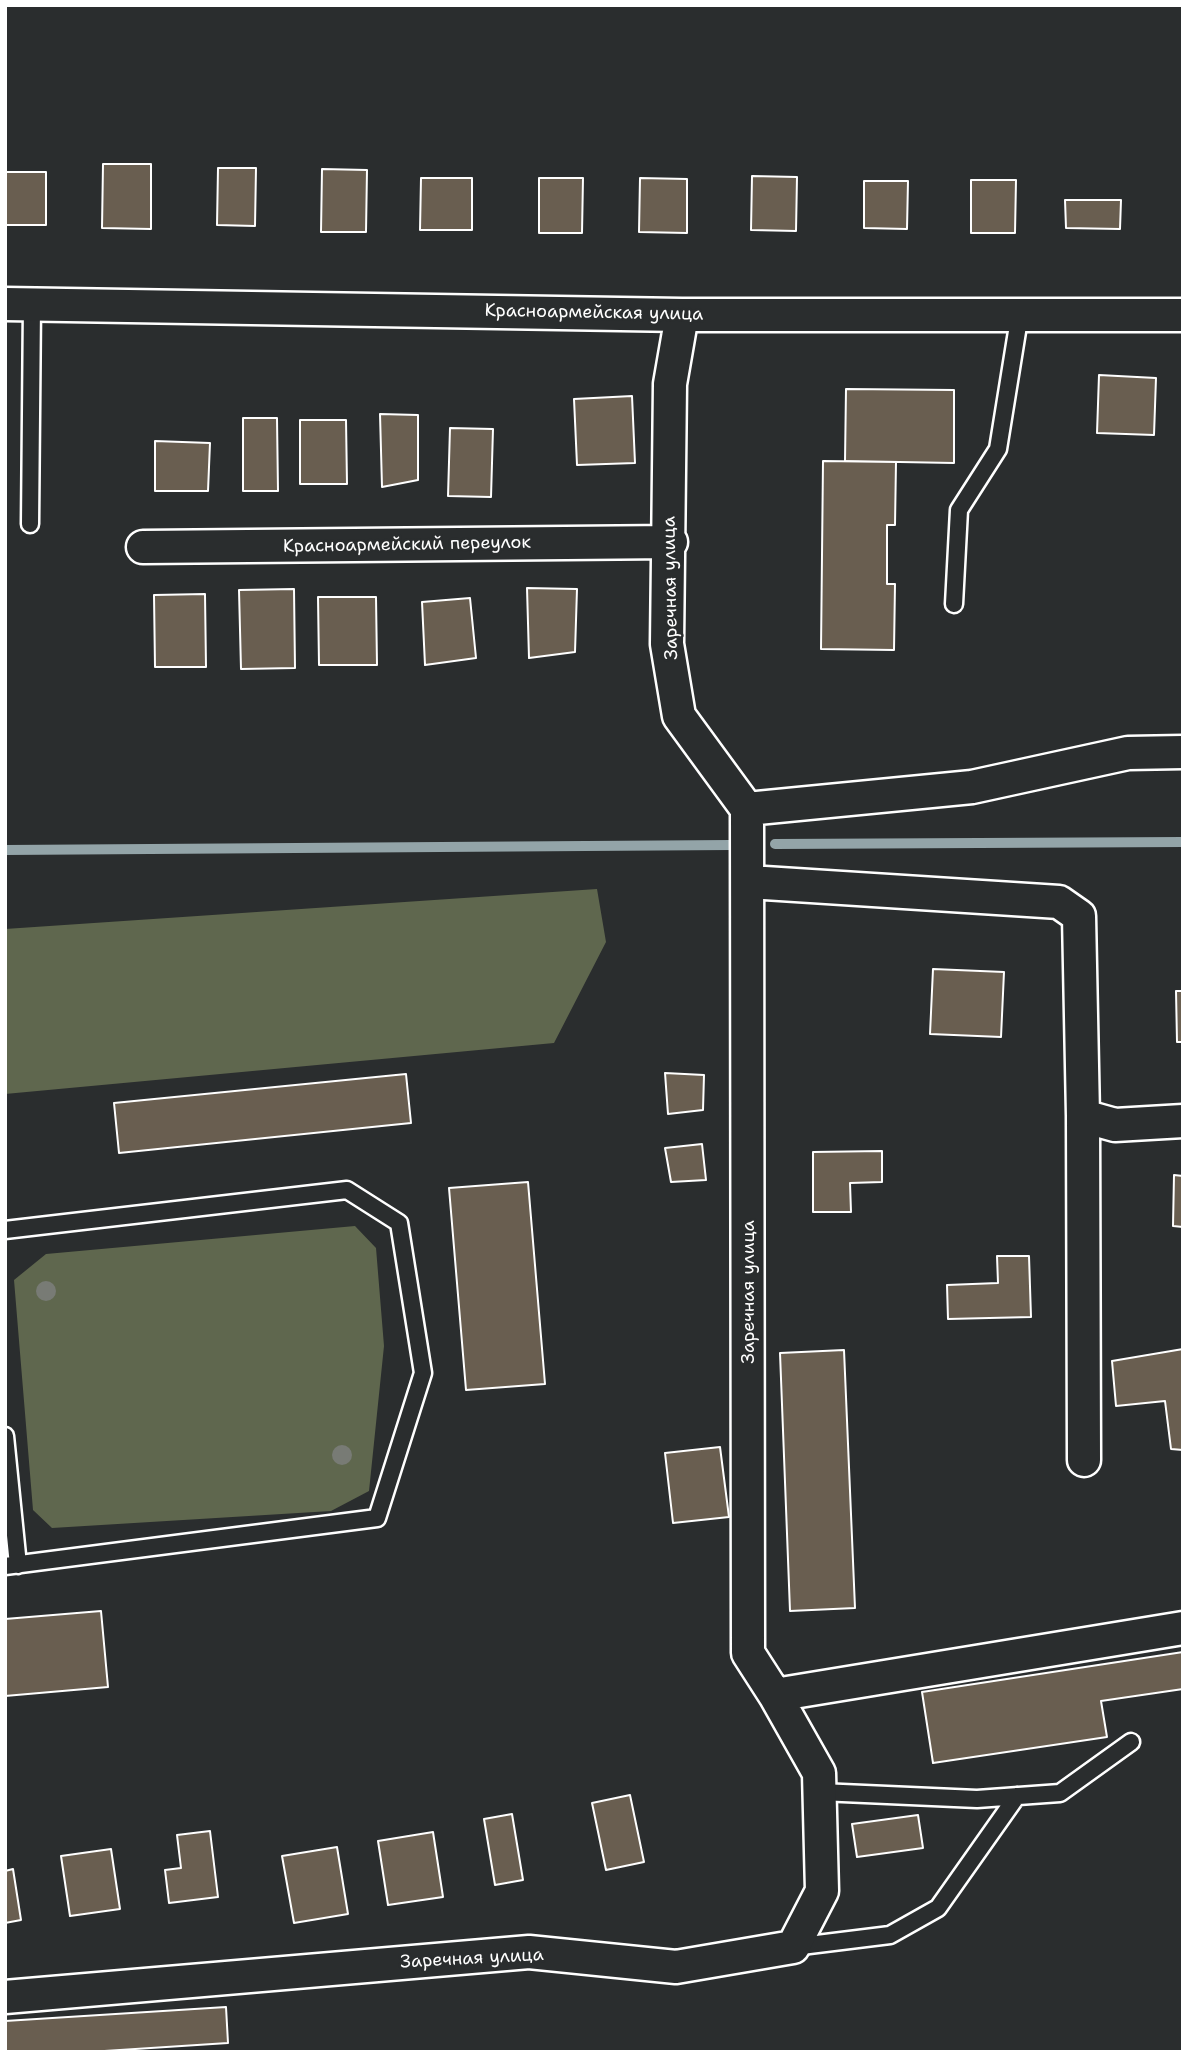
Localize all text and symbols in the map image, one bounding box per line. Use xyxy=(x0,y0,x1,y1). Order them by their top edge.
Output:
street label: Красноармейская улица xyxy=(484,300,704,326)
street label: Заречная улица xyxy=(659,516,683,660)
street label: Красноармейский переулок xyxy=(283,532,531,558)
street label: Заречная улица xyxy=(738,1220,760,1364)
street label: Заречная улица xyxy=(400,1944,544,1974)

